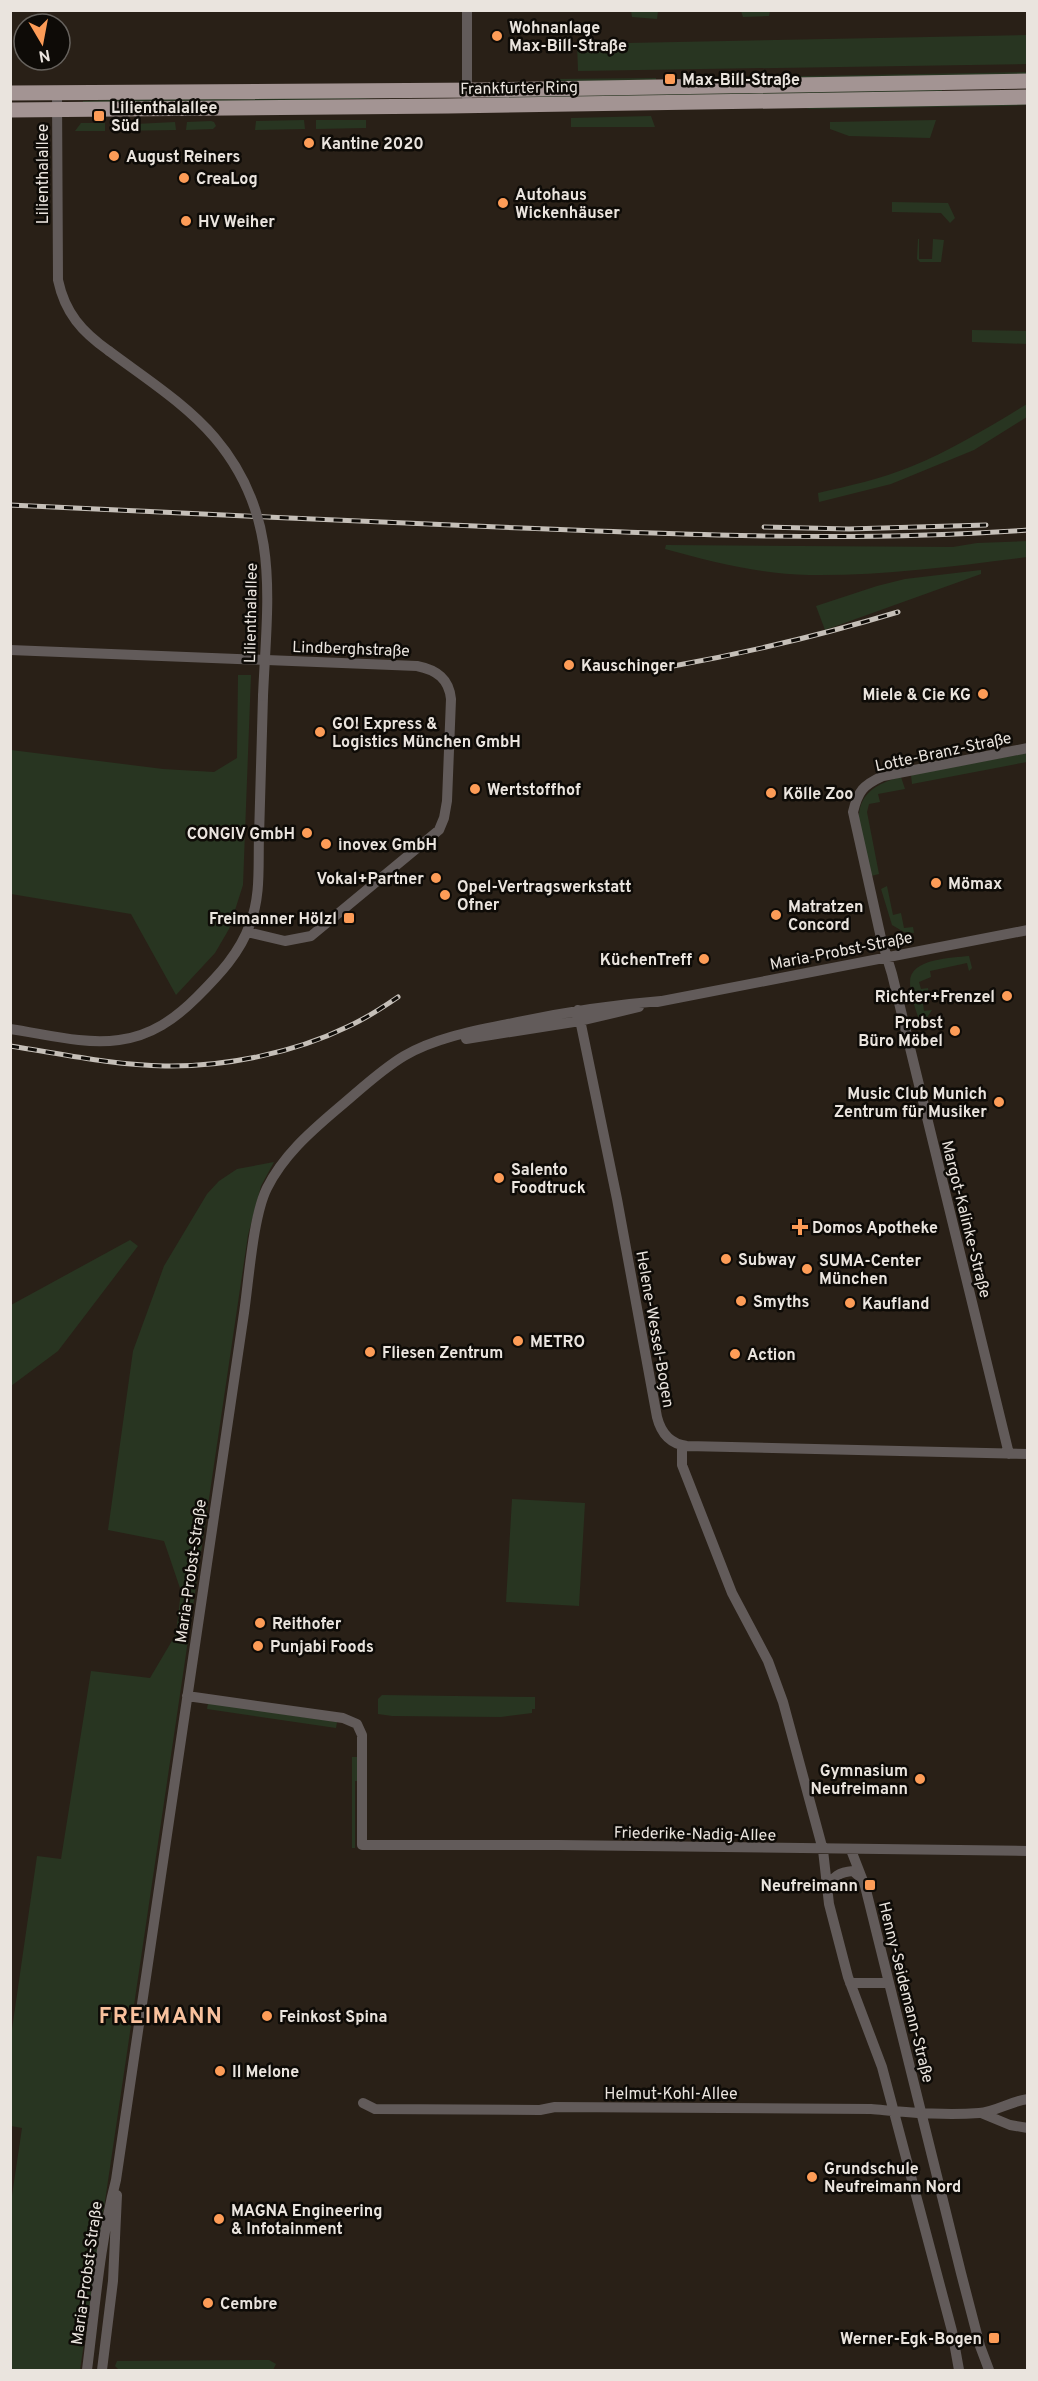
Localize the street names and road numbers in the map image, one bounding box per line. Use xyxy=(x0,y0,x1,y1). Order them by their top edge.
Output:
street label: Frankfurter Ring xyxy=(460,78,578,100)
street label: Lilienthalallee xyxy=(34,124,54,224)
street label: Lilienthalallee xyxy=(241,563,263,663)
street label: Lindberghstraße xyxy=(292,638,410,662)
street label: Lotte-Branz-Straße xyxy=(873,729,1014,777)
street label: Maria-Probst-Straße xyxy=(768,928,914,976)
street label: Margot-Kalinke-Straße xyxy=(936,1139,994,1300)
street label: Helene-Wessel-Bogen xyxy=(630,1249,678,1409)
street label: Maria-Probst-Straße xyxy=(172,1498,212,1644)
street label: Friederike-Nadig-Allee xyxy=(614,1824,776,1846)
street label: Henny-Seidemann-Straße xyxy=(873,1900,937,2085)
street label: Helmut-Kohl-Allee xyxy=(604,2085,738,2105)
street label: Maria-Probst-Straße xyxy=(68,2200,108,2346)

